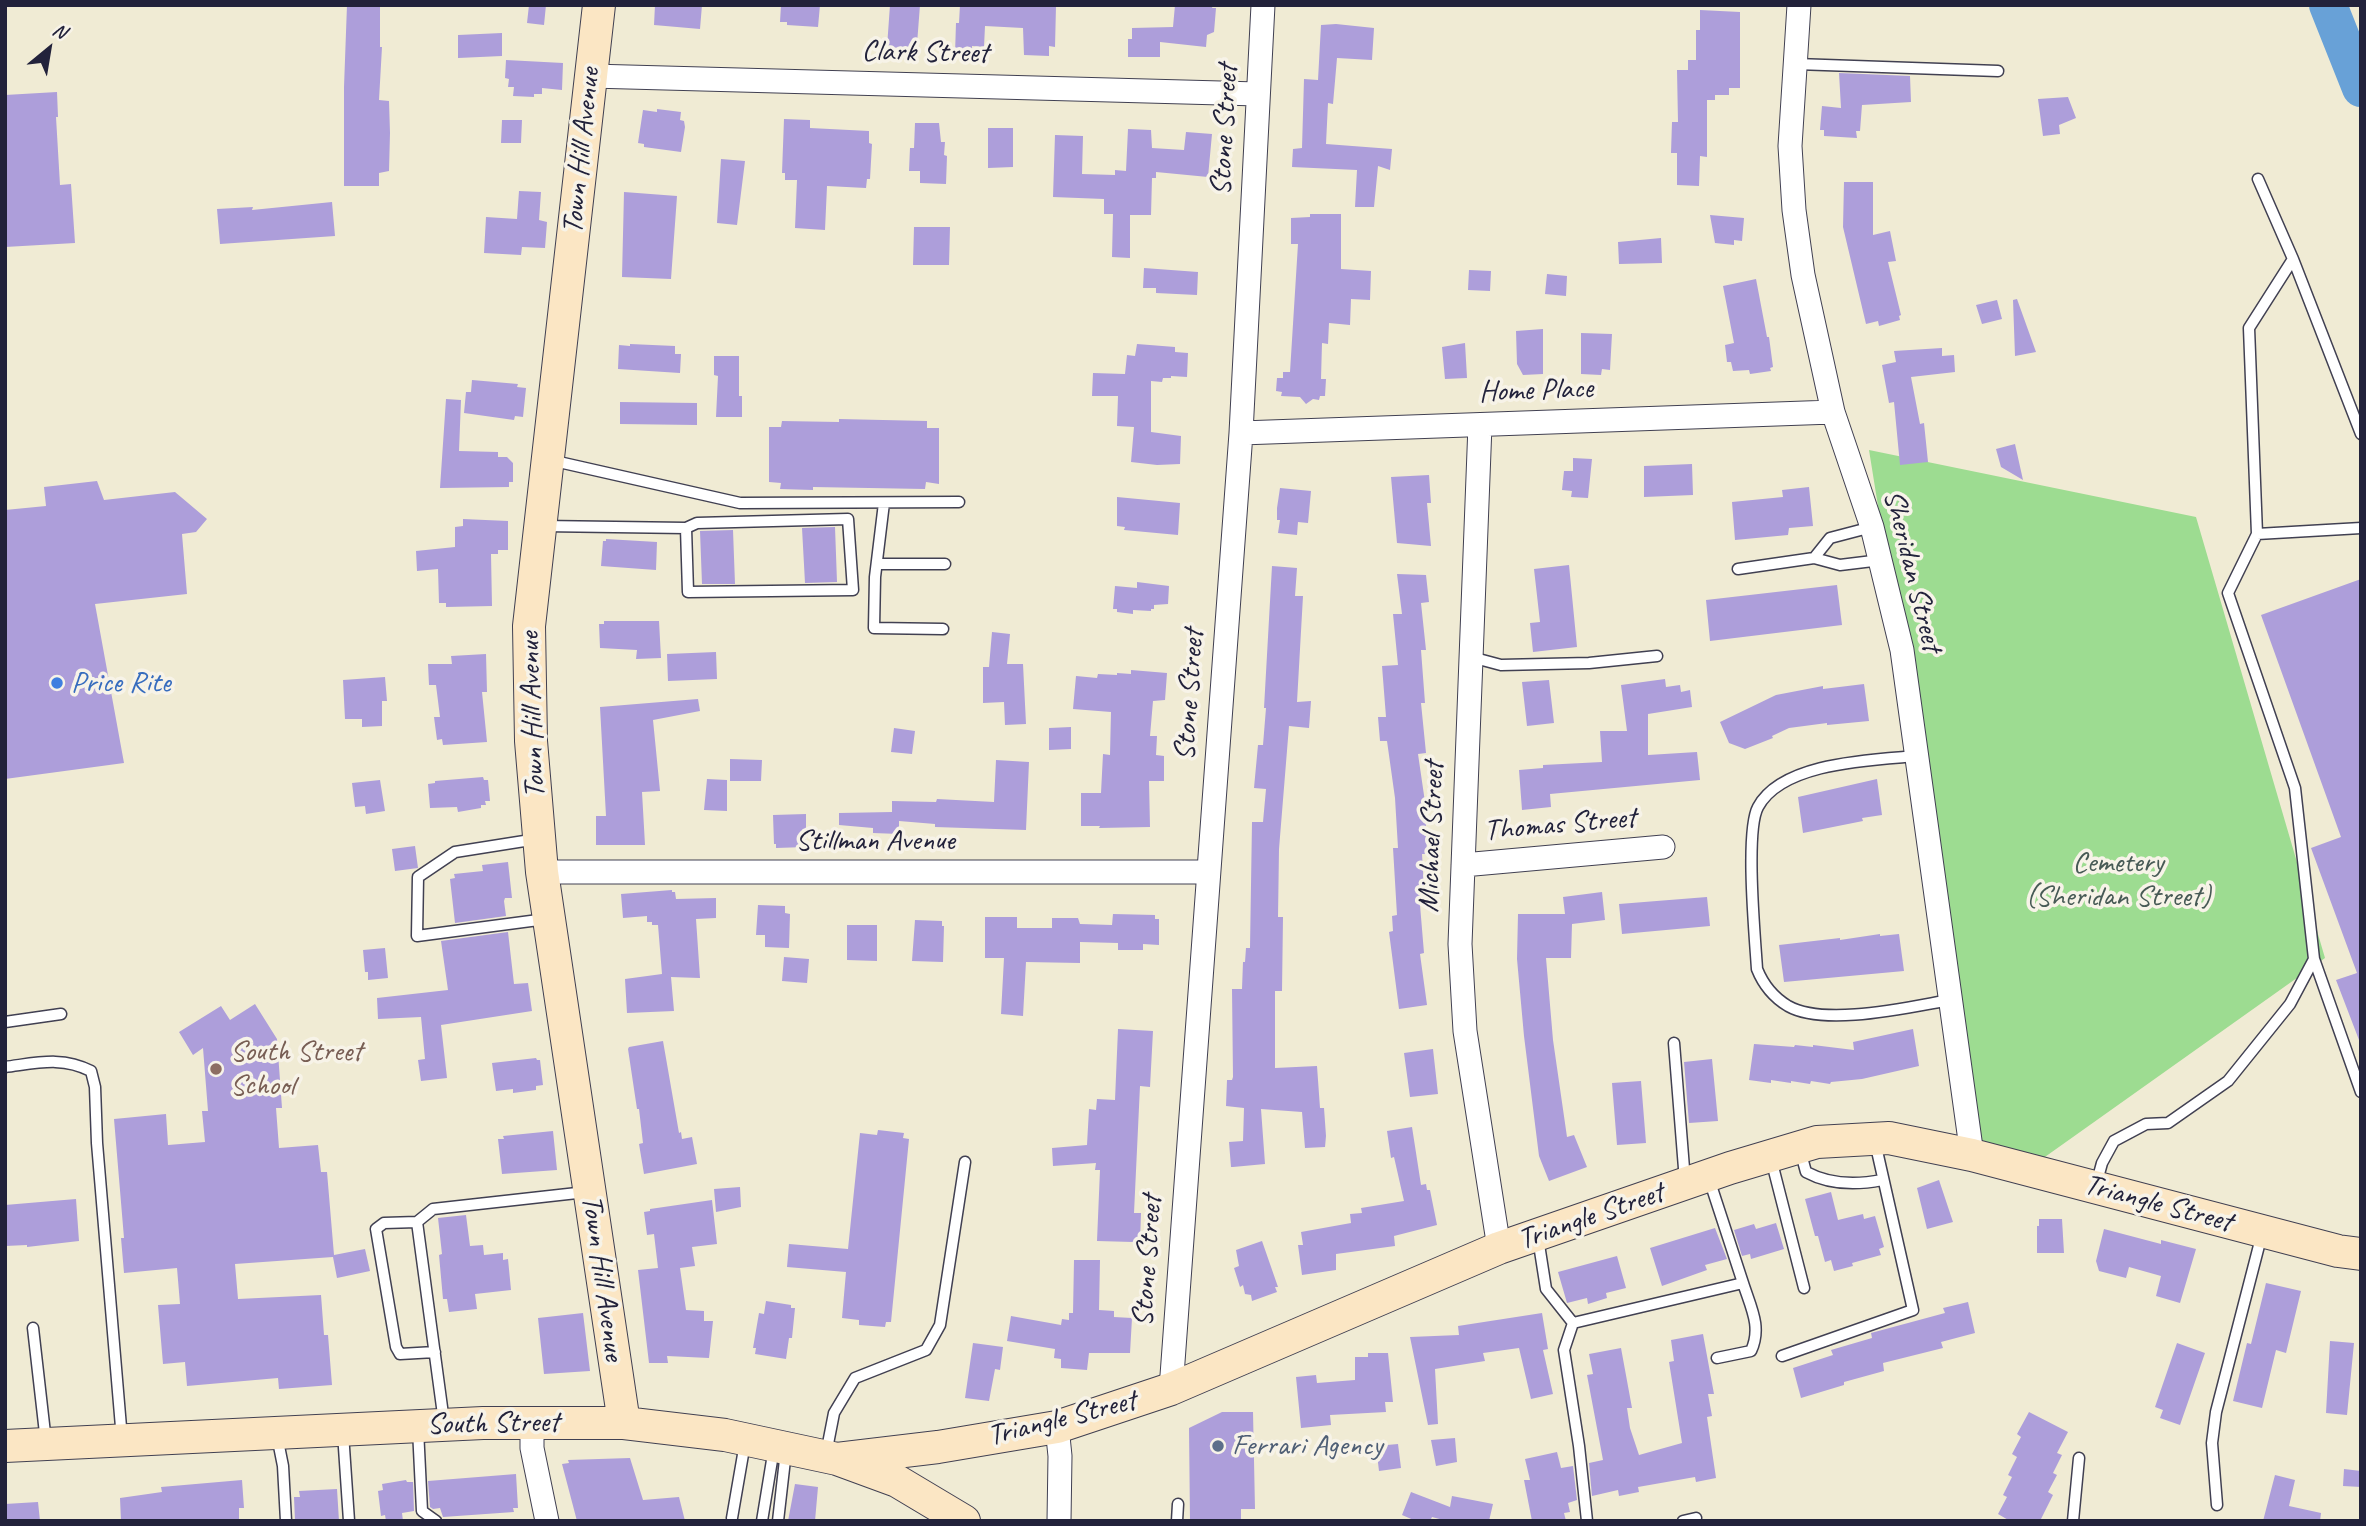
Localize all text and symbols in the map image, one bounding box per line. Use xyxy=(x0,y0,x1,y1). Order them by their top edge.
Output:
north arrow xyxy=(14,14,84,84)
text: N xyxy=(48,17,71,44)
street label: Clark Street xyxy=(861,34,989,72)
street label: Stone Street xyxy=(1204,63,1246,197)
street label: Town Hill Avenue xyxy=(555,66,609,236)
street label: Home Place xyxy=(1478,371,1594,411)
street label: Sheridan Street xyxy=(1875,486,1949,656)
street label: Stone Street xyxy=(1167,628,1213,762)
street label: Town Hill Avenue xyxy=(512,631,554,799)
place label: Price Rite xyxy=(71,665,170,701)
marker: Price Rite xyxy=(49,675,65,691)
street label: Michael Street xyxy=(1411,761,1453,913)
street label: Thomas Street xyxy=(1483,800,1637,850)
street label: Stillman Avenue xyxy=(795,823,955,859)
park label: Cemetery (Sheridan Street) xyxy=(2025,845,2211,916)
place label: South Street School xyxy=(230,1034,362,1104)
marker: South Street School xyxy=(208,1061,224,1077)
street label: Triangle Street xyxy=(2080,1167,2236,1241)
street label: Triangle Street xyxy=(1514,1175,1668,1259)
street label: Town Hill Avenue xyxy=(573,1193,631,1363)
street label: Stone Street xyxy=(1125,1194,1171,1328)
street label: Triangle Street xyxy=(984,1383,1140,1455)
street label: South Street xyxy=(427,1405,559,1443)
place label: Ferrari Agency xyxy=(1232,1428,1383,1464)
marker: Ferrari Agency xyxy=(1210,1438,1226,1454)

